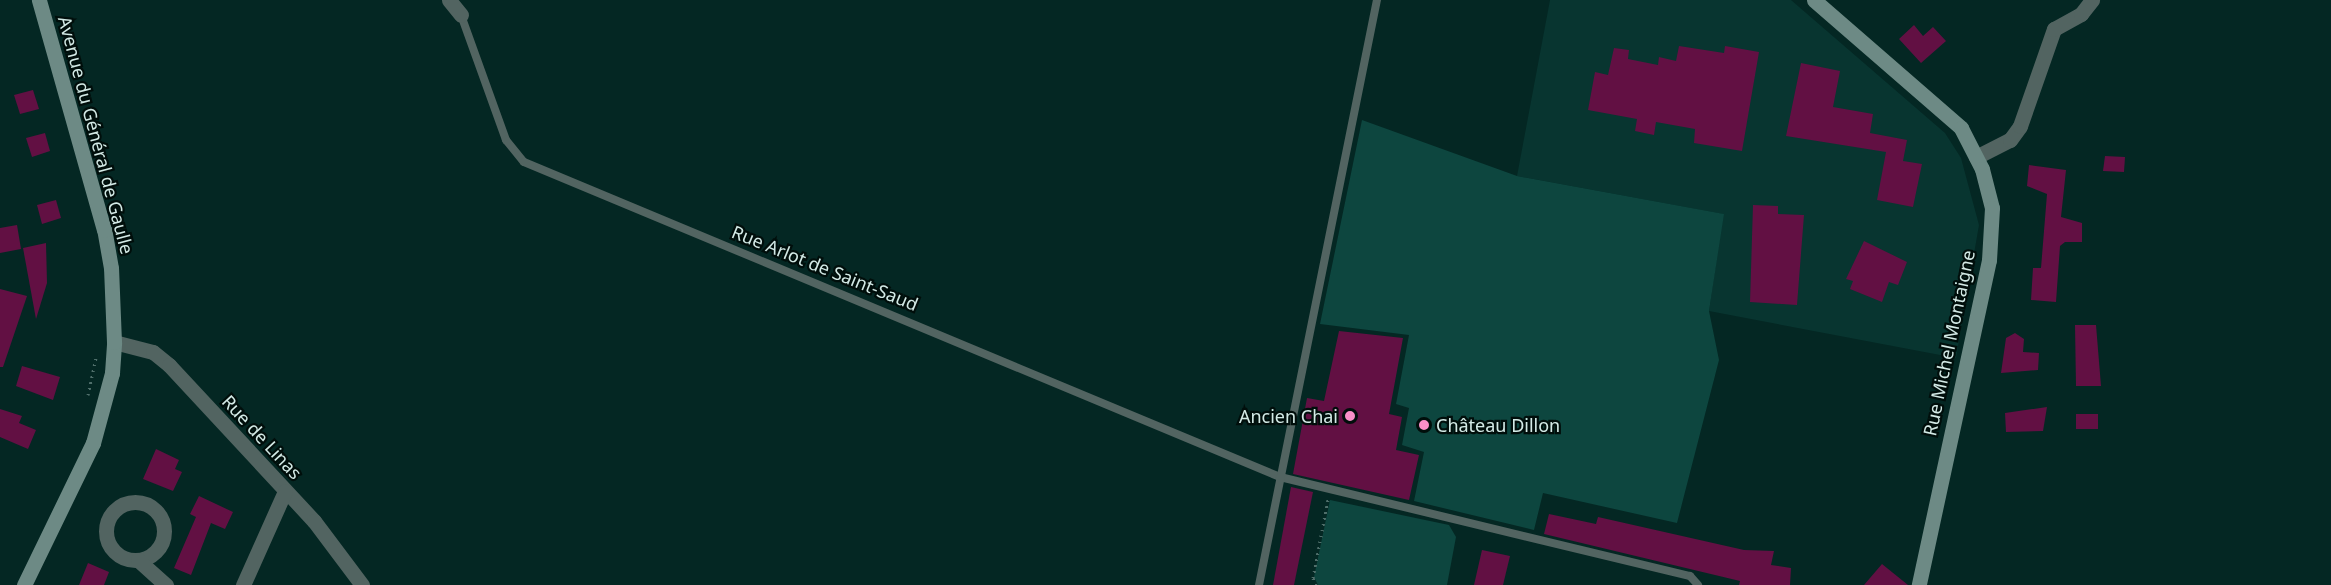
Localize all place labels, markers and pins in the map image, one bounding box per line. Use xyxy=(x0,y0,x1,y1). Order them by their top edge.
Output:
place label: Ancien Chai xyxy=(1239,405,1338,427)
marker: Ancien Chai xyxy=(1343,409,1357,423)
place label: Château Dillon xyxy=(1436,414,1560,436)
marker: Château Dillon xyxy=(1417,418,1431,432)

